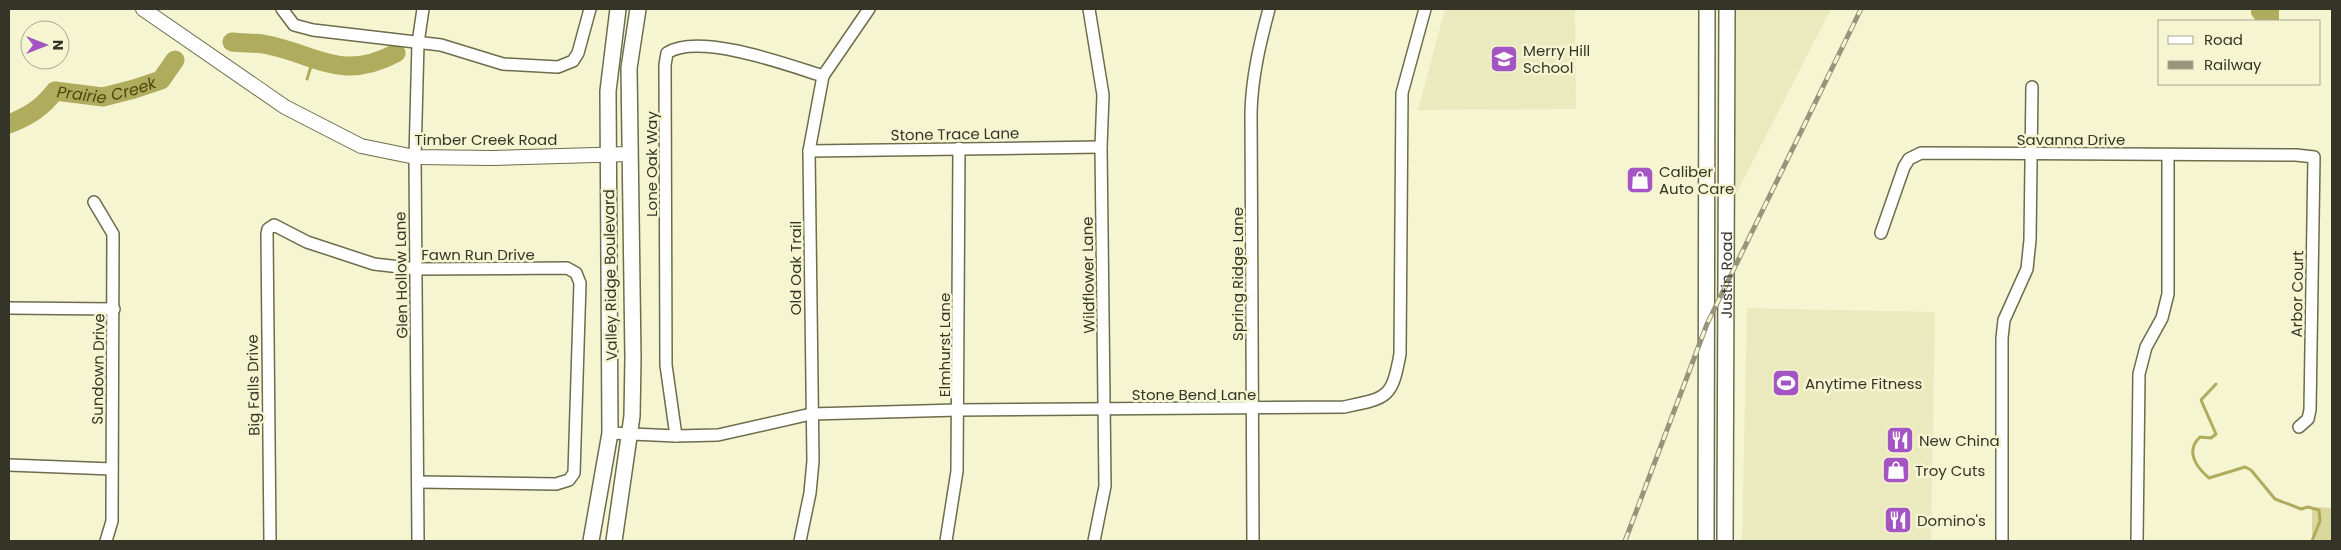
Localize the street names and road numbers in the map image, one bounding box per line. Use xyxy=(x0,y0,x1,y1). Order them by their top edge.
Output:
street label: Lone Oak Way xyxy=(641,111,662,217)
street label: Stone Trace Lane xyxy=(891,122,1019,146)
street label: Timber Creek Road xyxy=(415,129,557,150)
street label: Savanna Drive xyxy=(2017,129,2125,150)
street label: Valley Ridge Boulevard xyxy=(598,189,622,361)
street label: Spring Ridge Lane xyxy=(1227,207,1248,341)
street label: Glen Hollow Lane xyxy=(389,211,413,339)
street label: Wildflower Lane xyxy=(1076,216,1100,334)
street label: Old Oak Trail xyxy=(785,221,806,315)
street label: Justin Road xyxy=(1715,231,1737,319)
street label: Fawn Run Drive xyxy=(421,244,535,265)
street label: Arbor Court xyxy=(2286,250,2308,338)
street label: Elmhurst Lane xyxy=(934,293,955,397)
street label: Sundown Drive xyxy=(87,313,109,425)
street label: Big Falls Drive xyxy=(242,334,264,436)
street label: Stone Bend Lane xyxy=(1132,384,1256,405)

